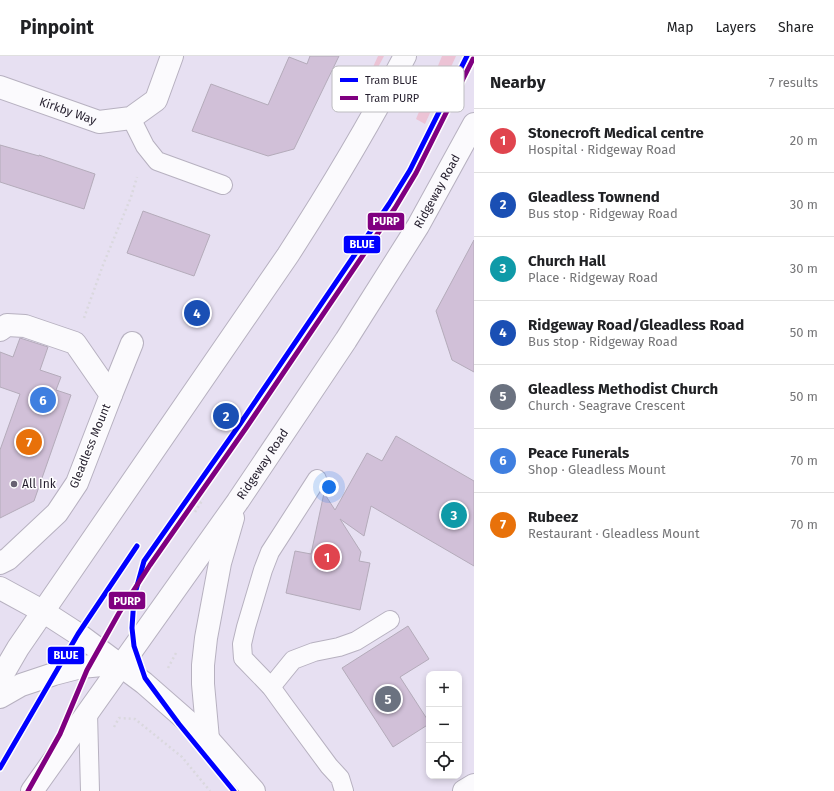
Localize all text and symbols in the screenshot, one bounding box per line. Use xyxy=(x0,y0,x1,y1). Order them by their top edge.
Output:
text: Pinpoint xyxy=(20,16,94,39)
text: Map xyxy=(667,19,693,36)
text: Layers xyxy=(715,19,756,36)
text: Share xyxy=(778,19,814,36)
legend xyxy=(332,66,464,112)
text: Nearby xyxy=(490,72,545,93)
text: Tram BLUE xyxy=(365,74,418,87)
text: 7 results xyxy=(769,75,818,90)
text: Tram PURP xyxy=(365,92,420,105)
street label: Kirkby Way xyxy=(38,95,98,128)
text: Stonecroft Medical centre xyxy=(528,124,704,142)
text: 1 xyxy=(500,133,506,148)
text: 20 m xyxy=(790,133,818,148)
text: Hospital · Ridgeway Road xyxy=(528,142,676,157)
street label: Ridgeway Road xyxy=(411,152,463,231)
text: Gleadless Townend xyxy=(528,188,660,206)
text: 2 xyxy=(500,197,506,212)
text: 30 m xyxy=(790,197,818,212)
text: Bus stop · Ridgeway Road xyxy=(528,206,678,221)
line badge: PURP xyxy=(367,212,405,231)
text: PURP xyxy=(372,215,400,228)
line badge: BLUE xyxy=(343,235,381,254)
text: BLUE xyxy=(349,238,375,251)
text: Church Hall xyxy=(528,252,606,270)
text: 3 xyxy=(500,261,506,276)
text: 30 m xyxy=(790,261,818,276)
text: Place · Ridgeway Road xyxy=(528,270,658,285)
pin: 4 xyxy=(184,298,210,328)
text: Ridgeway Road/Gleadless Road xyxy=(528,316,744,334)
text: 4 xyxy=(499,325,507,340)
text: 50 m xyxy=(790,325,818,340)
text: Bus stop · Ridgeway Road xyxy=(528,334,678,349)
text: Gleadless Methodist Church xyxy=(528,380,718,398)
pin: 6 xyxy=(30,385,56,415)
text: 5 xyxy=(500,389,506,404)
text: 50 m xyxy=(790,389,818,404)
text: Church · Seagrave Crescent xyxy=(528,398,685,413)
street label: Gleadless Mount xyxy=(67,401,114,490)
pin: 2 xyxy=(213,401,239,431)
street label: Ridgeway Road xyxy=(234,426,291,502)
pin: 7 xyxy=(16,427,42,457)
text: Peace Funerals xyxy=(528,444,629,462)
text: 6 xyxy=(499,453,507,468)
text: 70 m xyxy=(791,453,818,468)
text: Shop · Gleadless Mount xyxy=(528,462,666,477)
place label: All Ink xyxy=(22,477,57,491)
your location xyxy=(319,477,339,497)
marker: All Ink xyxy=(9,479,19,489)
pin: 3 xyxy=(441,500,467,530)
text: Rubeez xyxy=(528,508,578,526)
text: 7 xyxy=(500,517,506,532)
text: 70 m xyxy=(791,517,818,532)
text: Restaurant · Gleadless Mount xyxy=(528,526,700,541)
pin: 1 xyxy=(314,542,340,572)
line badge: PURP xyxy=(108,591,146,610)
text: PURP xyxy=(113,595,141,608)
line badge: BLUE xyxy=(47,646,85,665)
text: BLUE xyxy=(53,649,79,662)
map controls xyxy=(426,671,462,779)
button: + xyxy=(426,671,462,707)
pin: 5 xyxy=(375,684,401,714)
button: − xyxy=(426,707,462,743)
button: locate xyxy=(426,743,462,779)

